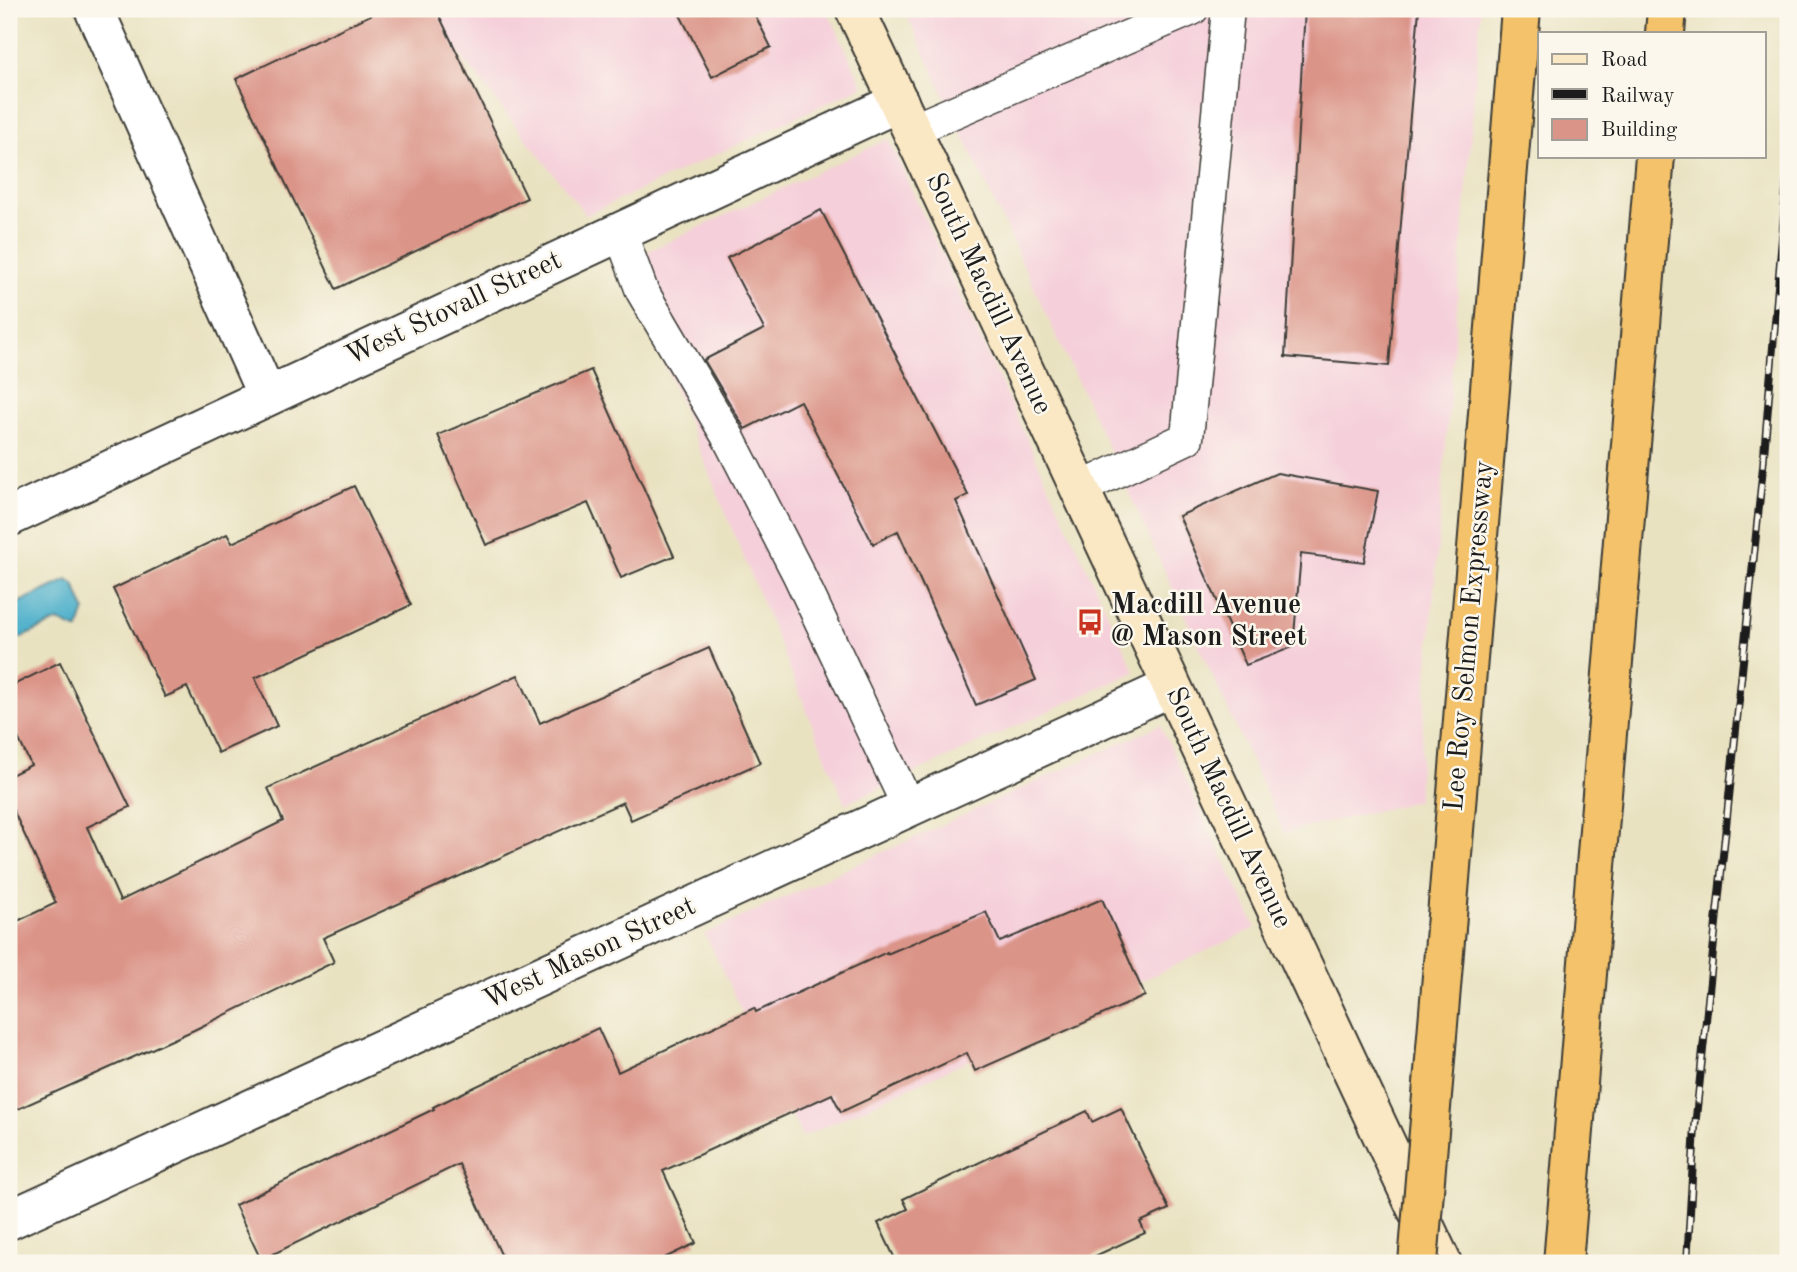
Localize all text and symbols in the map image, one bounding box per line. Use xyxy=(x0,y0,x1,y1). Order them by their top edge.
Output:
legend xyxy=(1538,32,1766,158)
text: Road xyxy=(1601,50,1648,71)
text: Railway xyxy=(1601,86,1675,107)
text: Building xyxy=(1601,120,1678,141)
street label: South Macdill Avenue xyxy=(920,169,1056,419)
street label: West Stovall Street xyxy=(342,247,566,371)
street label: Lee Roy Selmon Expressway xyxy=(1441,459,1499,813)
place label: Macdill Avenue @ Mason Street xyxy=(1111,592,1307,652)
bus stop icon: Macdill Avenue @ Mason Street xyxy=(1075,607,1105,637)
street label: South Macdill Avenue xyxy=(1160,683,1296,933)
street label: West Mason Street xyxy=(480,893,700,1015)

